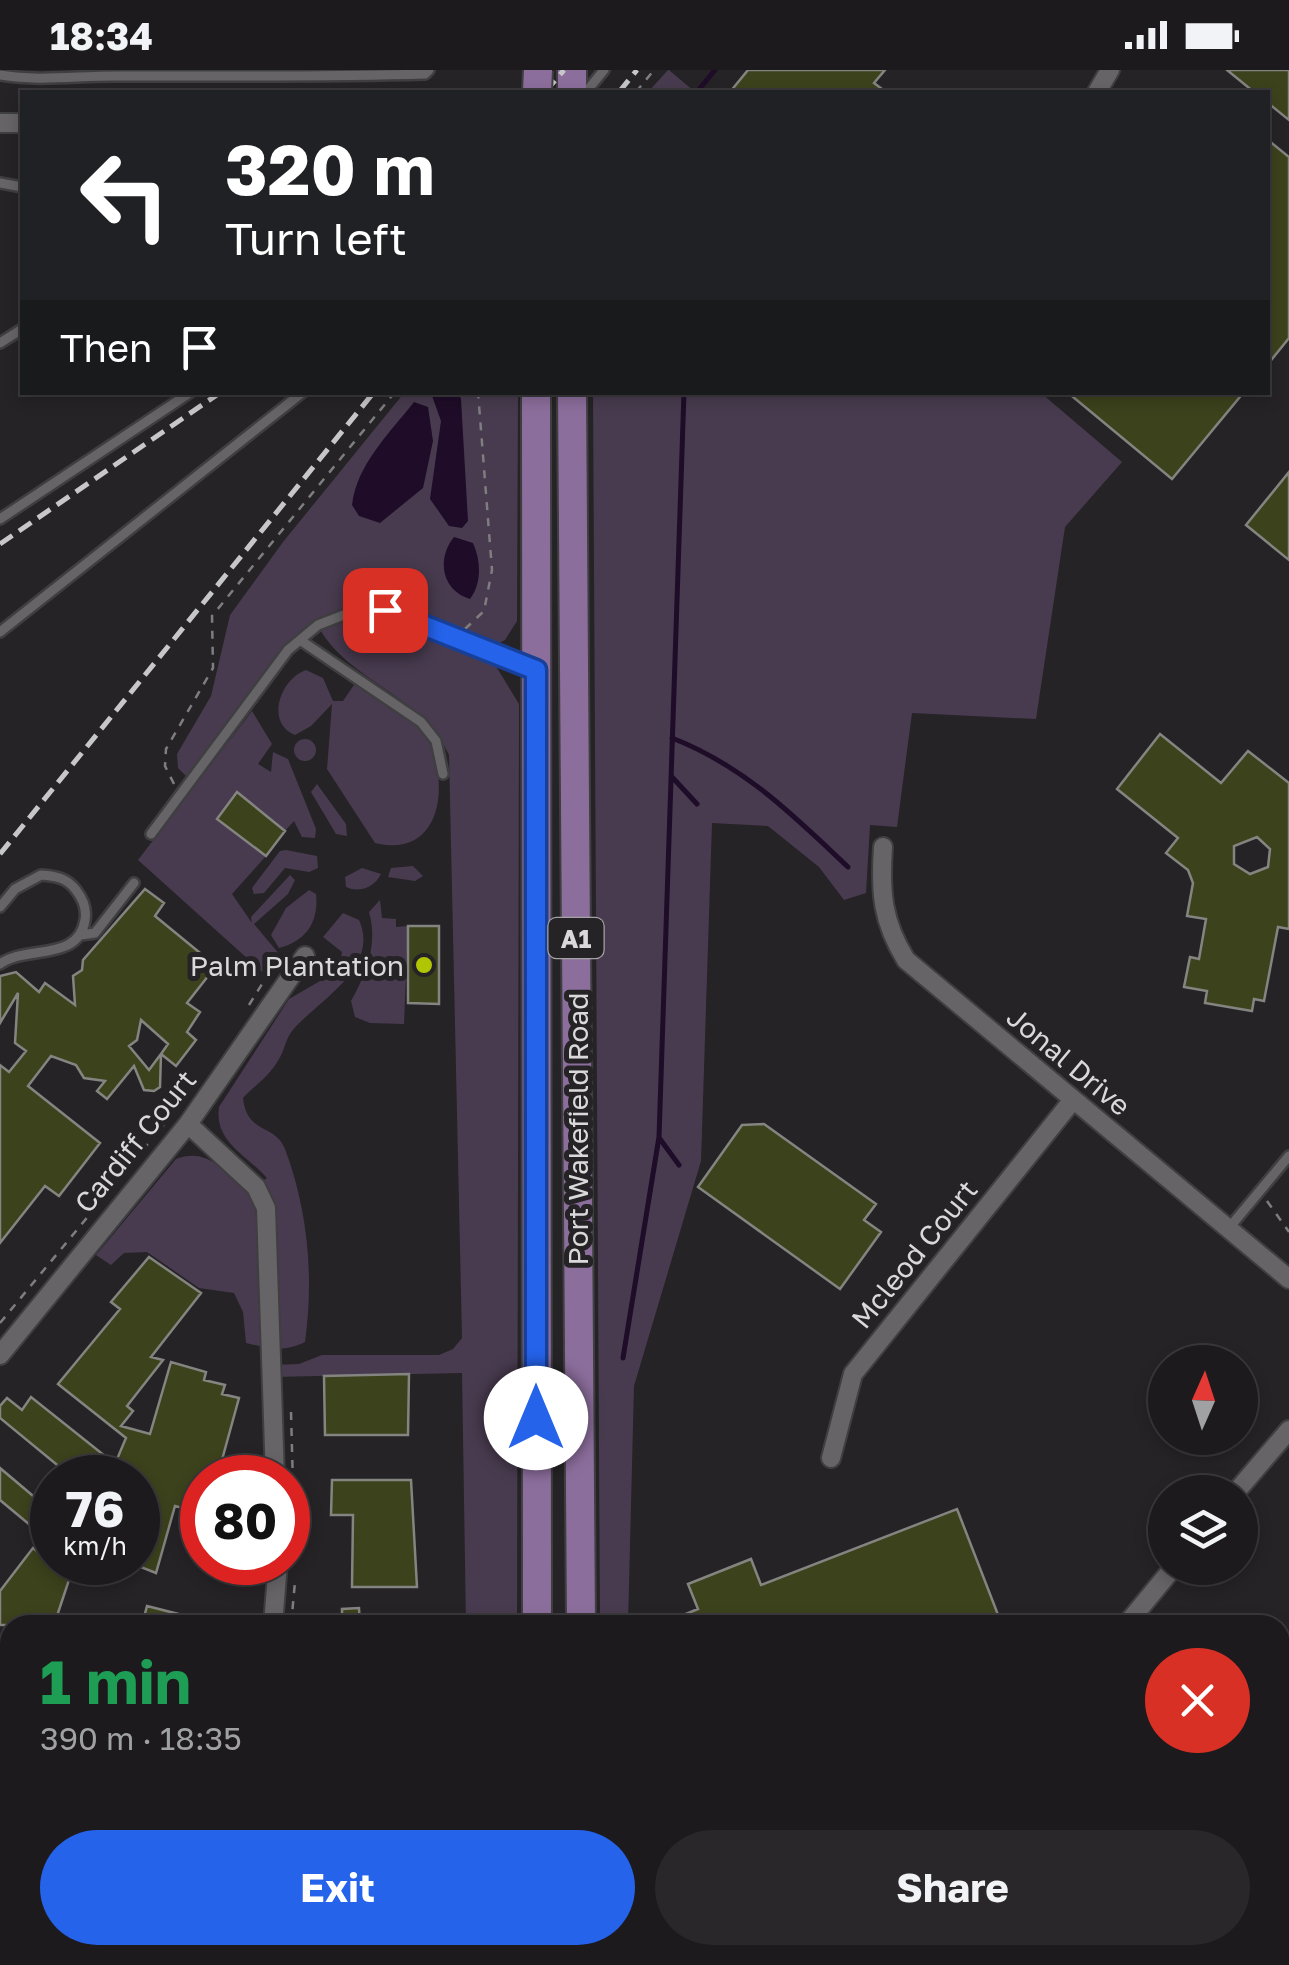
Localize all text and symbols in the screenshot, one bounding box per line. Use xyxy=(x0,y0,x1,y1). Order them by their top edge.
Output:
text: 18:34 xyxy=(50,13,153,58)
text: 320 m xyxy=(225,126,435,210)
icon: left xyxy=(60,130,190,260)
text: Turn left xyxy=(225,211,407,265)
icon: arrive xyxy=(172,320,227,375)
text: Then xyxy=(60,325,152,370)
pin xyxy=(343,568,428,653)
icon: arrive xyxy=(358,583,413,638)
road number: A1 xyxy=(548,918,604,958)
place label: Palm Plantation xyxy=(190,949,404,982)
marker: Palm Plantation xyxy=(413,954,435,976)
street label: Port Wakefield Road xyxy=(561,993,594,1265)
street label: Jonal Drive xyxy=(1001,1000,1137,1122)
street label: Cardiff Court xyxy=(68,1063,202,1219)
street label: Mcleod Court xyxy=(844,1173,984,1335)
north arrow xyxy=(1148,1345,1258,1455)
map controls xyxy=(1148,1345,1258,1585)
position arrow xyxy=(484,1366,588,1470)
speed limit sign: 80 xyxy=(180,1455,310,1585)
button: layers xyxy=(1148,1475,1258,1585)
text: 76 xyxy=(65,1478,124,1538)
text: km/h xyxy=(63,1530,127,1561)
text: 1 min xyxy=(40,1645,191,1717)
button: close xyxy=(1145,1648,1250,1753)
text: 390 m · 18:35 xyxy=(40,1719,242,1757)
button: Exit xyxy=(40,1830,635,1945)
button: Share xyxy=(655,1830,1250,1945)

